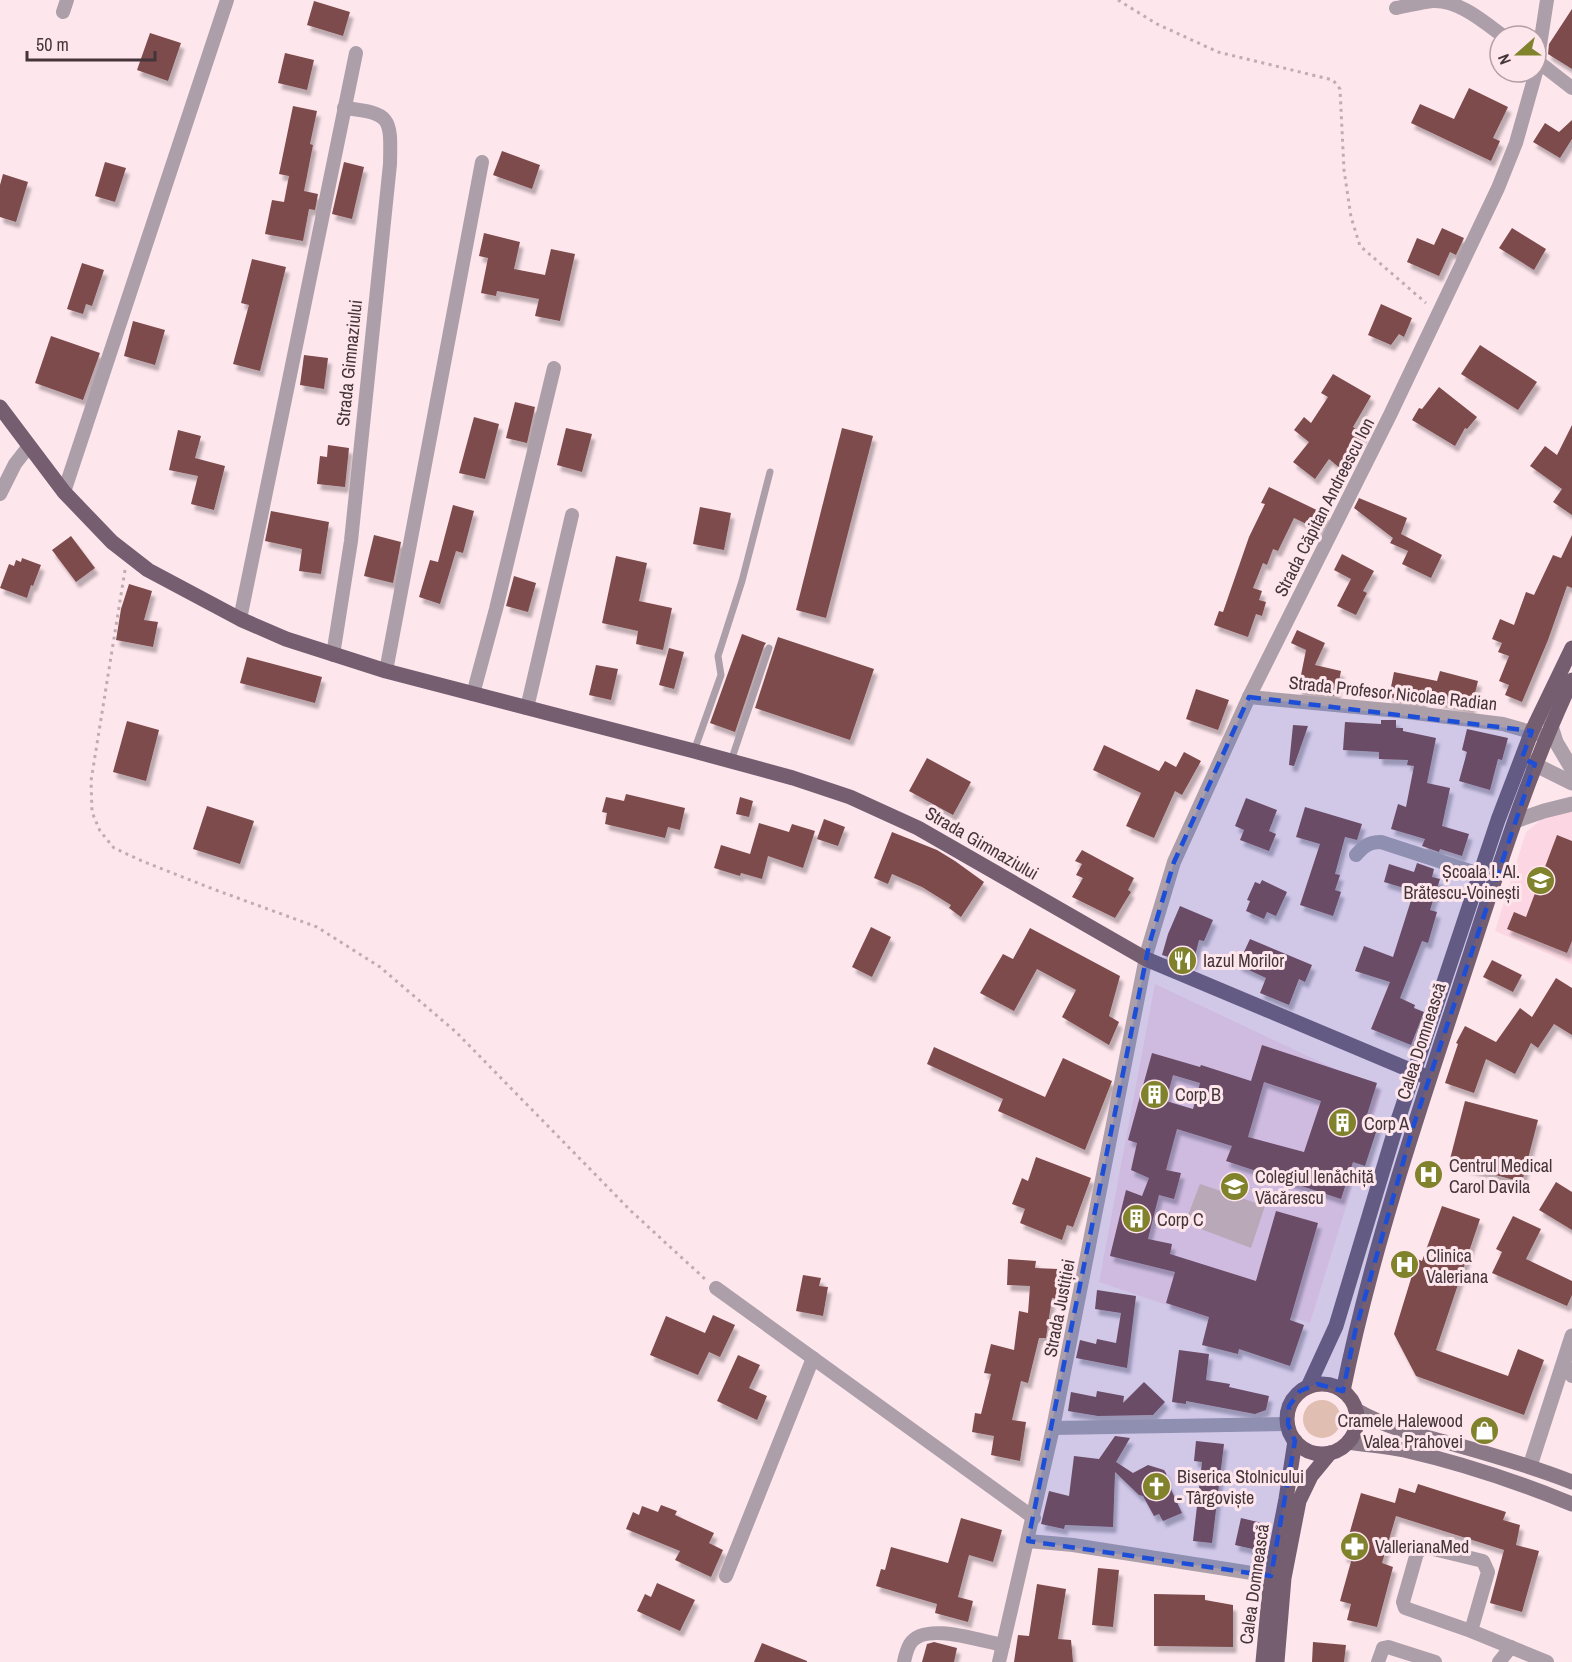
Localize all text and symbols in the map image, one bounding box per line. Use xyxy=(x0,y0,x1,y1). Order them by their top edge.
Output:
scale bar xyxy=(27,24,154,62)
north arrow xyxy=(1488,24,1548,84)
text: 50 m xyxy=(36,32,69,57)
text: N xyxy=(1492,51,1516,68)
street label: Strada Gimnaziului xyxy=(330,298,368,428)
street label: Strada Căpitan Andreescu Ion xyxy=(1268,413,1380,601)
street label: Strada Profesor Nicolae Radian xyxy=(1288,670,1498,716)
street label: Strada Gimnaziului xyxy=(921,800,1043,886)
place label: Școala I. Al. Brătescu-Voinești xyxy=(1403,859,1520,905)
school or university icon: Școala I. Al. Brătescu-Voinești xyxy=(1525,865,1557,897)
restaurant icon: Iazul Morilor xyxy=(1166,944,1198,976)
place label: Iazul Morilor xyxy=(1203,948,1284,973)
street label: Calea Domnească xyxy=(1390,979,1452,1103)
building icon: Corp B xyxy=(1138,1078,1170,1110)
place label: Corp B xyxy=(1175,1082,1221,1107)
building icon: Corp A xyxy=(1327,1107,1359,1139)
place label: Corp A xyxy=(1364,1111,1409,1136)
place label: Centrul Medical Carol Davila xyxy=(1449,1153,1552,1199)
hospital icon: Centrul Medical Carol Davila xyxy=(1412,1159,1444,1191)
place label: Colegiul Ienăchiță Văcărescu xyxy=(1255,1164,1374,1210)
school or university icon: Colegiul Ienăchiță Văcărescu xyxy=(1218,1170,1250,1202)
building icon: Corp C xyxy=(1120,1203,1152,1235)
place label: Corp C xyxy=(1157,1207,1204,1232)
place label: Clinica Valeriana xyxy=(1426,1243,1488,1289)
hospital icon: Clinica Valeriana xyxy=(1389,1249,1421,1281)
street label: Strada Justiției xyxy=(1037,1257,1081,1359)
place label: Cramele Halewood Valea Prahovei xyxy=(1338,1408,1463,1454)
shop icon: Cramele Halewood Valea Prahovei xyxy=(1468,1414,1500,1446)
place label: Biserica Stolnicului - Târgoviște xyxy=(1177,1464,1304,1510)
church icon: Biserica Stolnicului - Târgoviște xyxy=(1140,1470,1172,1502)
street label: Calea Domnească xyxy=(1233,1522,1275,1646)
pharmacy icon: VallerianaMed xyxy=(1338,1530,1370,1562)
place label: VallerianaMed xyxy=(1375,1534,1469,1559)

